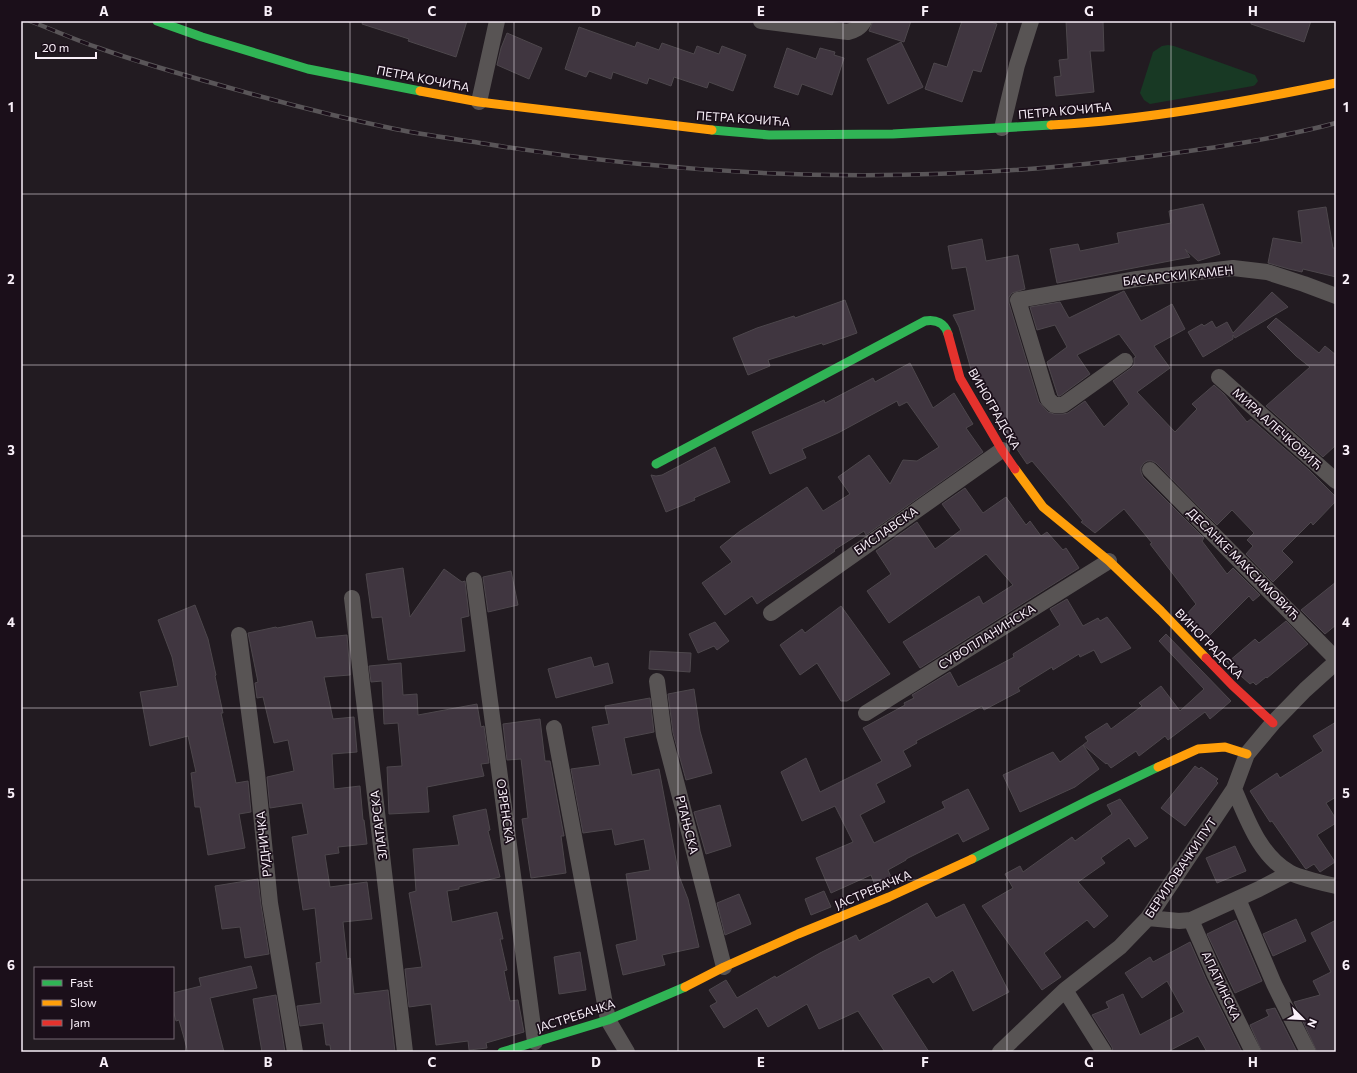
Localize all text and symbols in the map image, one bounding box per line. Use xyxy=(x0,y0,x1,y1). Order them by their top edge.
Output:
text: A xyxy=(99,3,109,19)
text: B xyxy=(264,3,273,19)
text: C xyxy=(428,3,437,19)
text: D xyxy=(591,3,601,19)
text: E xyxy=(757,3,765,19)
text: F xyxy=(921,3,929,19)
text: G xyxy=(1084,3,1094,19)
text: H xyxy=(1248,3,1258,19)
scale bar xyxy=(36,34,96,60)
text: 20 m xyxy=(42,40,69,54)
street label: ПЕТРА КОЧИЋА xyxy=(376,62,471,94)
text: 1 xyxy=(8,99,14,115)
street label: ПЕТРА КОЧИЋА xyxy=(1017,99,1112,121)
text: 1 xyxy=(1343,99,1349,115)
street label: ПЕТРА КОЧИЋА xyxy=(696,108,791,128)
street label: БАСАРСКИ КАМЕН xyxy=(1122,262,1234,288)
text: 2 xyxy=(7,271,15,287)
text: 2 xyxy=(1342,271,1350,287)
street label: ВИНОГРАДСКА xyxy=(966,365,1024,452)
street label: МИРА АЛЕЧКОВИЋ xyxy=(1230,385,1325,472)
text: 3 xyxy=(7,442,15,458)
text: 3 xyxy=(1342,442,1350,458)
street label: БИСЛАВСКА xyxy=(851,503,920,557)
street label: ДЕСАНКЕ МАКСИМОВИЋ xyxy=(1185,505,1302,622)
street label: СУВОПЛАНИНСКА xyxy=(935,601,1038,672)
street label: ВИНОГРАДСКА xyxy=(1173,606,1247,681)
text: 4 xyxy=(7,614,15,630)
text: 4 xyxy=(1342,614,1350,630)
street label: ОЗРЕНСКА xyxy=(495,778,517,844)
text: 5 xyxy=(7,785,15,801)
text: 5 xyxy=(1342,785,1350,801)
street label: ЗЛАТАРСКА xyxy=(367,789,389,861)
street label: РТАЊСКА xyxy=(674,794,702,856)
street label: РУДНИЧКА xyxy=(253,810,273,878)
street label: БЕРИЛОВАЧКИ ПУТ xyxy=(1141,815,1219,920)
street label: ЈАСТРЕБАЧКА xyxy=(832,867,913,912)
street label: АПАТИНСКА xyxy=(1200,949,1244,1022)
text: 6 xyxy=(7,957,15,973)
text: 6 xyxy=(1342,957,1350,973)
legend xyxy=(34,967,174,1039)
text: Fast xyxy=(70,975,93,989)
text: Slow xyxy=(70,995,97,1009)
street label: ЈАСТРЕБАЧКА xyxy=(535,996,617,1035)
north arrow xyxy=(1283,999,1323,1039)
text: Jam xyxy=(70,1015,90,1030)
text: N xyxy=(1305,1017,1320,1030)
text: A xyxy=(99,1054,109,1070)
text: B xyxy=(264,1054,273,1070)
text: C xyxy=(428,1054,437,1070)
text: D xyxy=(591,1054,601,1070)
text: E xyxy=(757,1054,765,1070)
text: F xyxy=(921,1054,929,1070)
text: G xyxy=(1084,1054,1094,1070)
text: H xyxy=(1248,1054,1258,1070)

